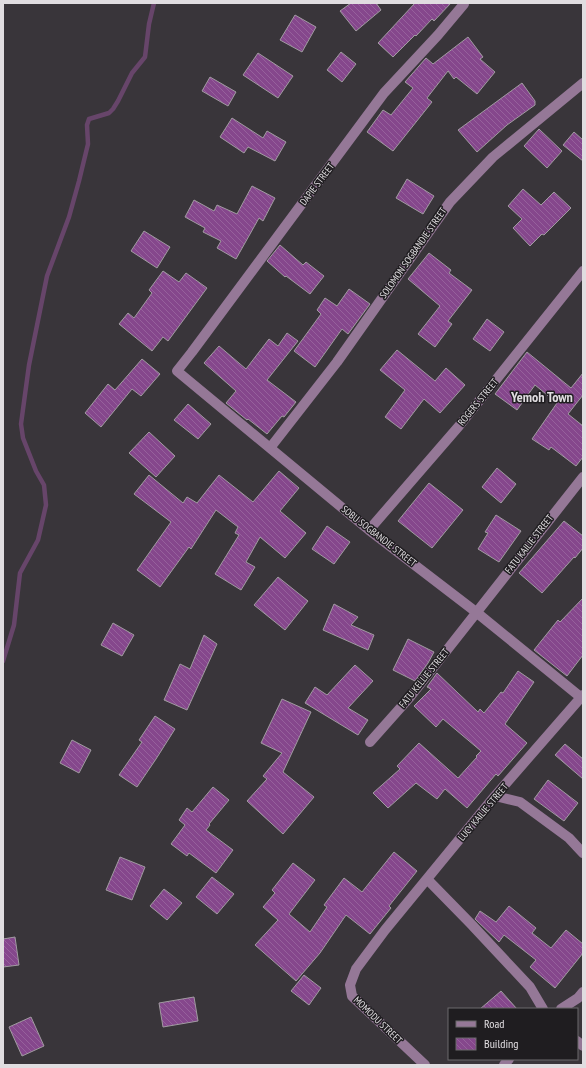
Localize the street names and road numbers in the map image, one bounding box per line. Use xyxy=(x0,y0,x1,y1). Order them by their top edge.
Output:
street label: DAPIE STREET xyxy=(297,160,337,208)
street label: SOLOMON SOGBANDIE STREET xyxy=(377,204,450,301)
street label: ROGERS STREET xyxy=(455,375,501,428)
street label: SOBU SOGBANDIE STREET xyxy=(339,503,420,570)
street label: FATU KAILIE STREET xyxy=(502,511,556,576)
street label: FATU KELLIE STREET xyxy=(396,645,452,710)
street label: LUCY KAILIE STREET xyxy=(455,780,511,844)
street label: MOMODU STREET xyxy=(351,993,406,1047)

